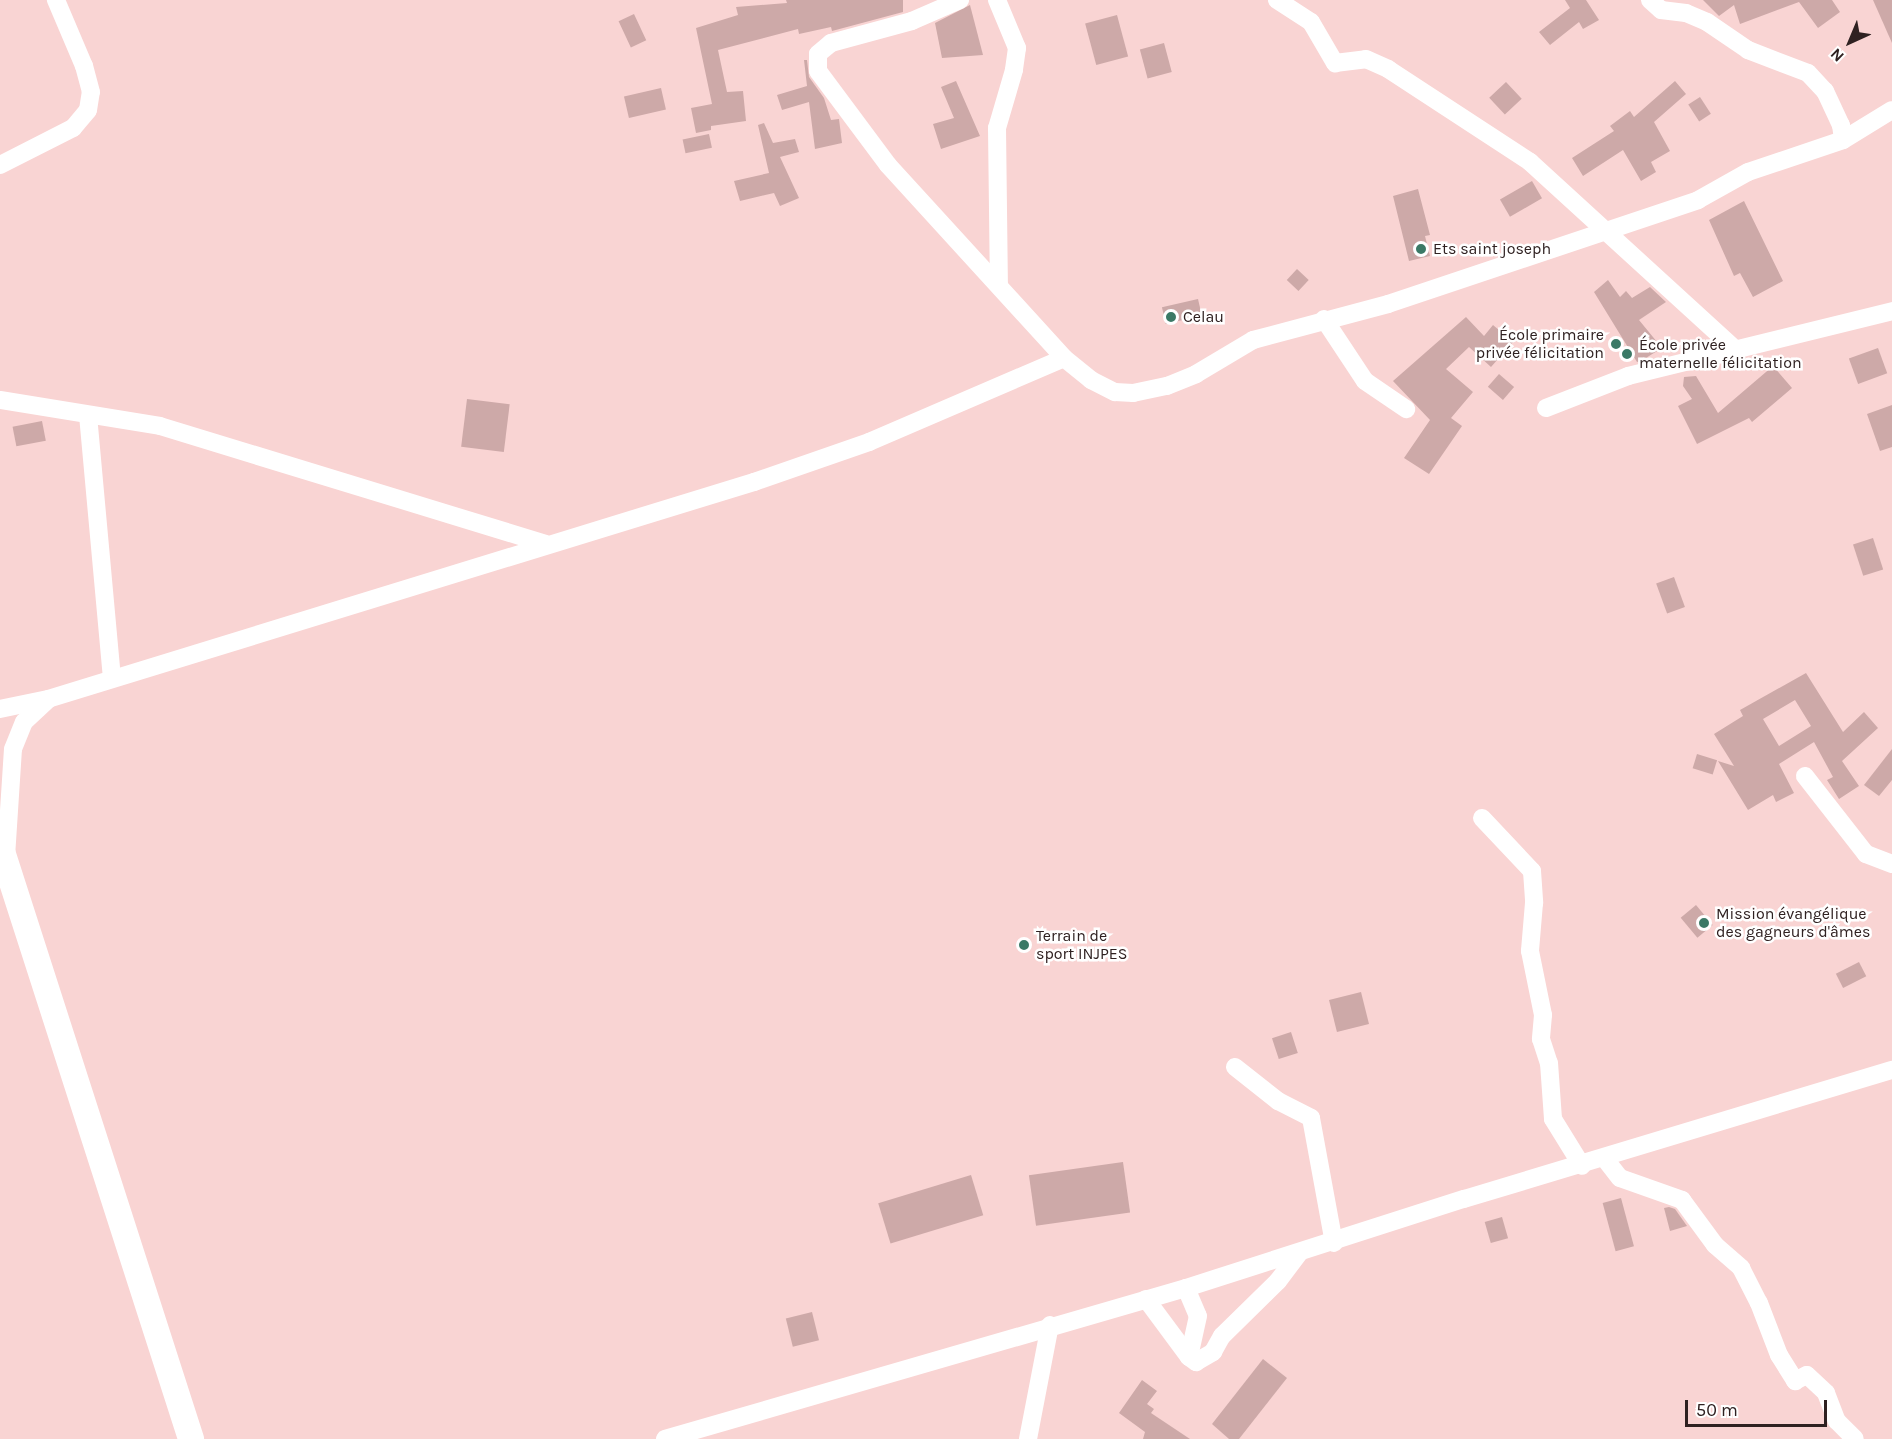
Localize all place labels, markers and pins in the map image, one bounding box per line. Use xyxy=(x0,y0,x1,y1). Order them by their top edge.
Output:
place label: Ets saint joseph xyxy=(1433,239,1551,259)
marker: Ets saint joseph xyxy=(1414,242,1428,256)
place label: Celau xyxy=(1183,307,1224,327)
marker: Celau xyxy=(1164,310,1178,324)
place label: École primaire privée félicitation xyxy=(1476,325,1604,363)
place label: École privée maternelle félicitation xyxy=(1639,335,1802,373)
marker: École primaire privée félicitation xyxy=(1609,337,1623,351)
marker: École privée maternelle félicitation xyxy=(1620,347,1634,361)
place label: Mission évangélique des gagneurs d'âmes xyxy=(1716,904,1870,942)
marker: Mission évangélique des gagneurs d'âmes xyxy=(1697,916,1711,930)
place label: Terrain de sport INJPES xyxy=(1036,926,1128,964)
marker: Terrain de sport INJPES xyxy=(1017,938,1031,952)

